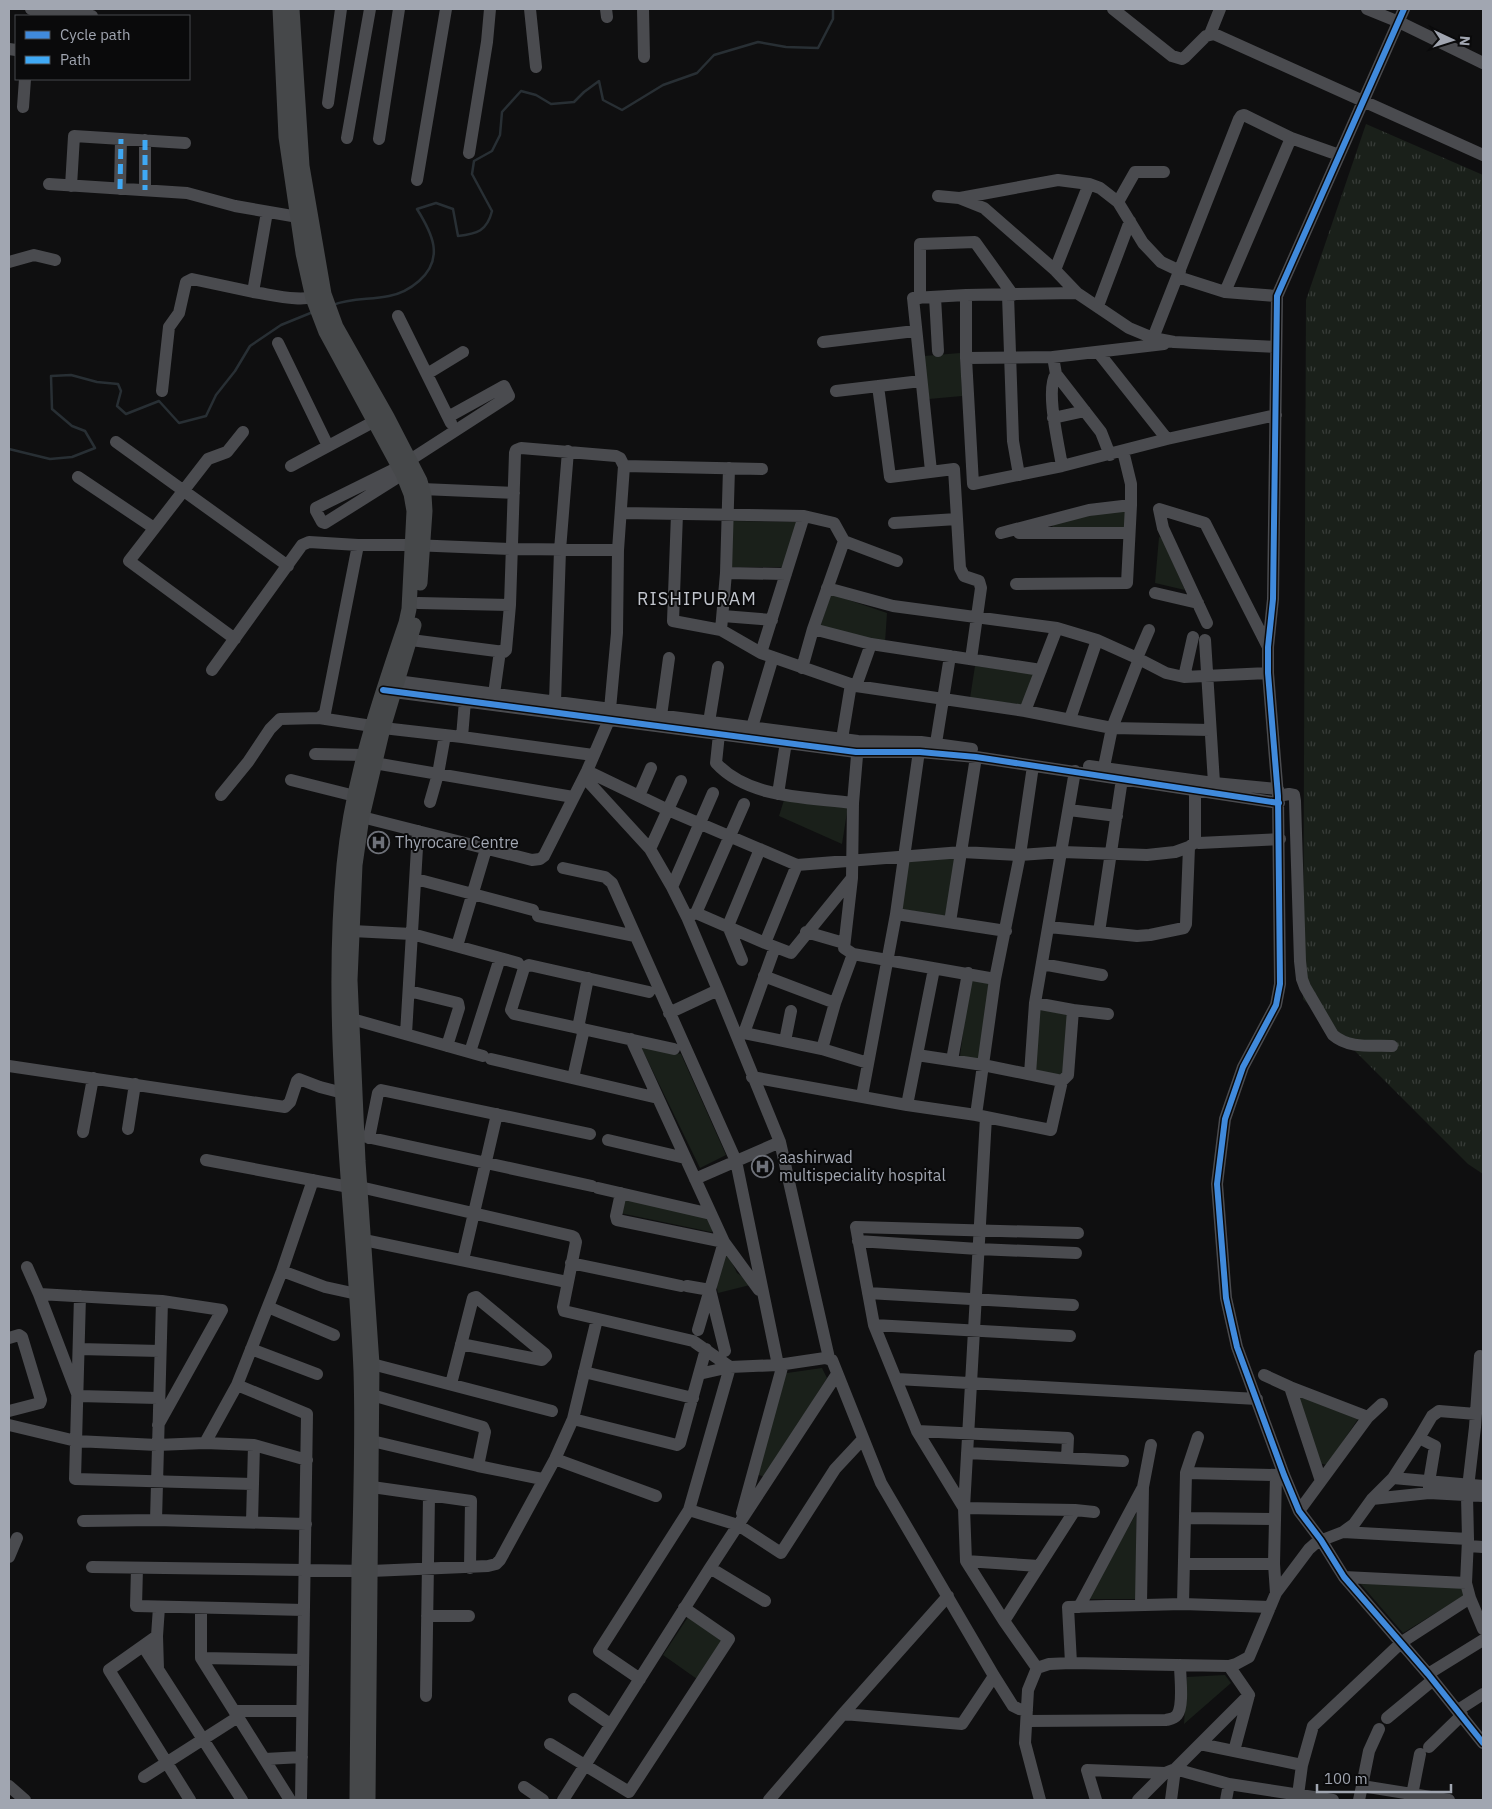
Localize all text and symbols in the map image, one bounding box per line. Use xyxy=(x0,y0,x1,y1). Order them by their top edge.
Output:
legend xyxy=(15,15,190,80)
north arrow xyxy=(1427,15,1477,65)
text: Cycle path xyxy=(60,25,131,44)
text: N xyxy=(1456,35,1474,47)
text: Path xyxy=(60,50,91,69)
district label: RISHIPURAM xyxy=(637,587,757,610)
hospital icon: Thyrocare Centre xyxy=(367,830,391,854)
place label: Thyrocare Centre xyxy=(395,832,519,852)
place label: aashirwad multispeciality hospital xyxy=(779,1147,946,1185)
hospital icon: aashirwad multispeciality hospital xyxy=(751,1154,775,1178)
scale bar xyxy=(1317,1762,1451,1794)
text: 100 m xyxy=(1324,1769,1368,1788)

